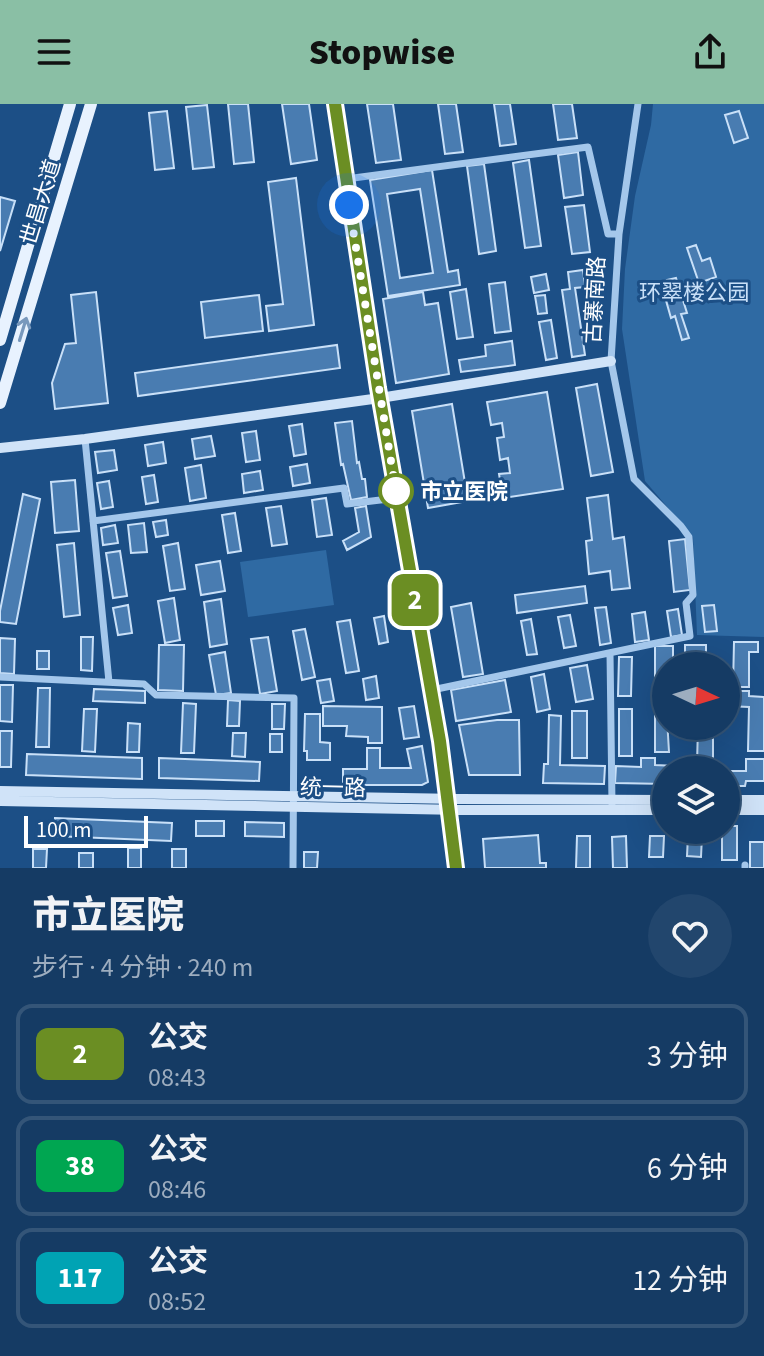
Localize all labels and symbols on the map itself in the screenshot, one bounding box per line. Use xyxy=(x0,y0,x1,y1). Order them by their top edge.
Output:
street label: 世昌大道 xyxy=(13,156,69,249)
your location xyxy=(329,185,369,225)
street label: 古寨南路 xyxy=(577,255,613,345)
park label: 环翠楼公园 xyxy=(639,277,749,309)
one-way arrow xyxy=(16,316,31,342)
marker: 市立医院 xyxy=(379,474,413,508)
place label: 市立医院 xyxy=(420,476,508,508)
line badge: 2 xyxy=(389,574,441,626)
north arrow xyxy=(652,652,740,740)
street label: 统一路 xyxy=(300,771,366,805)
scale bar xyxy=(24,812,148,848)

